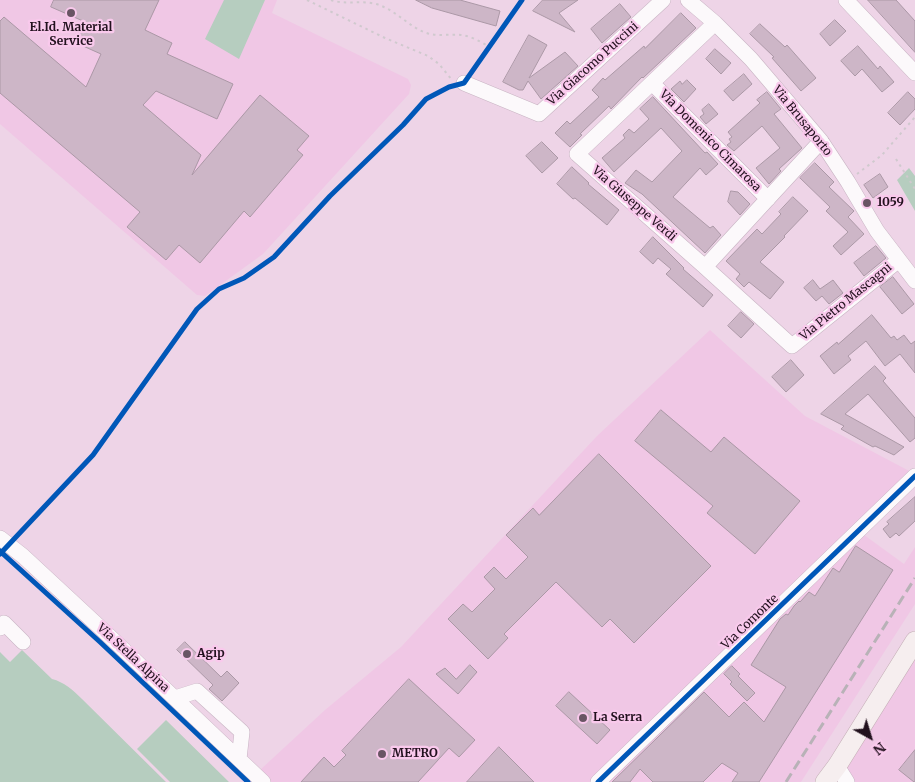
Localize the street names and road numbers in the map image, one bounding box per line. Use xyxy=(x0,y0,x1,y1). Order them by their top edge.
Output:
street label: Via Giacomo Puccini xyxy=(544,19,642,109)
street label: Via Brusaporto xyxy=(769,83,835,159)
street label: Via Domenico Cimarosa xyxy=(656,87,764,195)
street label: Via Giuseppe Verdi xyxy=(589,163,679,245)
street label: Via Pietro Mascagni xyxy=(797,260,895,344)
street label: Via Comonte xyxy=(719,591,781,653)
street label: Via Stella Alpina xyxy=(94,621,172,695)

